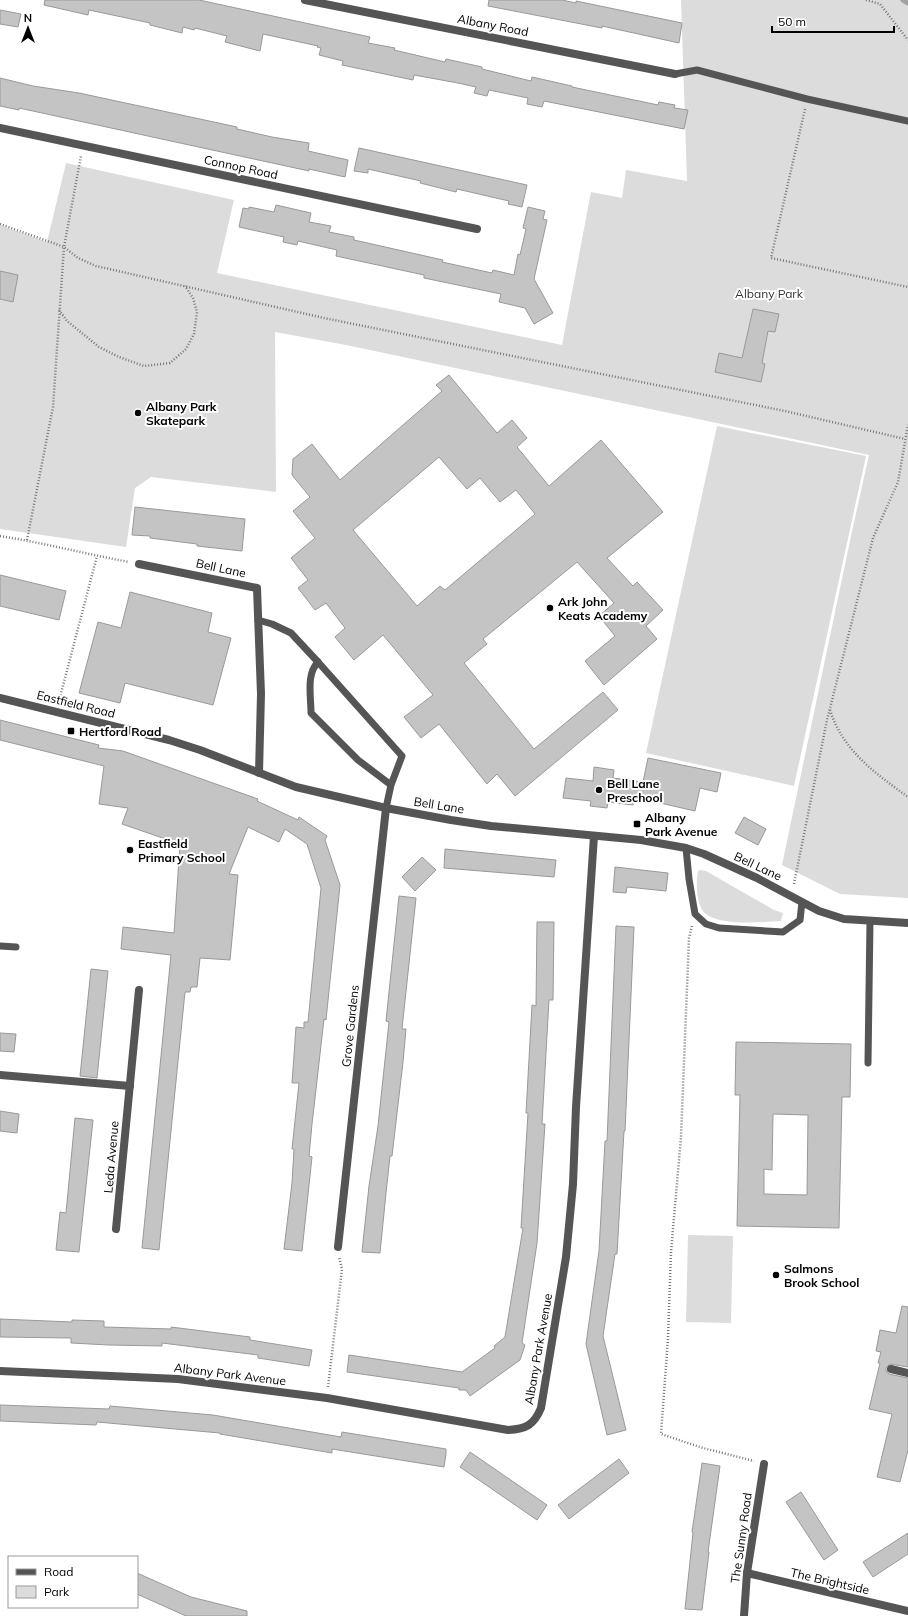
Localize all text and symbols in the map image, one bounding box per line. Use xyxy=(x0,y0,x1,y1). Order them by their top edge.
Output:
north arrow xyxy=(8,8,48,48)
scale bar xyxy=(772,8,894,34)
text: N xyxy=(24,11,32,25)
street label: Albany Road xyxy=(456,11,530,39)
text: 50 m xyxy=(778,14,806,29)
street label: Connop Road xyxy=(203,152,279,182)
park label: Albany Park xyxy=(735,286,804,301)
place label: Albany Park Skatepark xyxy=(146,399,217,428)
marker: Albany Park Skatepark xyxy=(133,408,143,418)
street label: Bell Lane xyxy=(195,555,247,581)
place label: Ark John Keats Academy xyxy=(558,594,648,623)
marker: Ark John Keats Academy xyxy=(545,603,555,613)
street label: Eastfield Road xyxy=(35,687,117,721)
place label: Hertford Road xyxy=(79,724,161,739)
marker: Hertford Road xyxy=(66,726,76,736)
place label: Bell Lane Preschool xyxy=(607,776,663,805)
marker: Bell Lane Preschool xyxy=(594,785,604,795)
street label: Bell Lane xyxy=(413,794,465,816)
place label: Albany Park Avenue xyxy=(645,810,718,839)
marker: Albany Park Avenue xyxy=(632,819,642,829)
place label: Eastfield Primary School xyxy=(138,836,225,865)
marker: Eastfield Primary School xyxy=(125,845,135,855)
street label: Bell Lane xyxy=(732,848,784,884)
street label: Grove Gardens xyxy=(338,984,362,1068)
street label: Leda Avenue xyxy=(100,1120,122,1194)
place label: Salmons Brook School xyxy=(784,1261,859,1290)
marker: Salmons Brook School xyxy=(771,1270,781,1280)
street label: Albany Park Avenue xyxy=(521,1292,555,1406)
street label: Albany Park Avenue xyxy=(173,1360,287,1388)
street label: The Sunny Road xyxy=(727,1492,755,1584)
legend xyxy=(8,1556,138,1608)
text: Road xyxy=(44,1564,73,1579)
street label: The Brightside xyxy=(789,1565,871,1597)
text: Park xyxy=(44,1584,70,1599)

